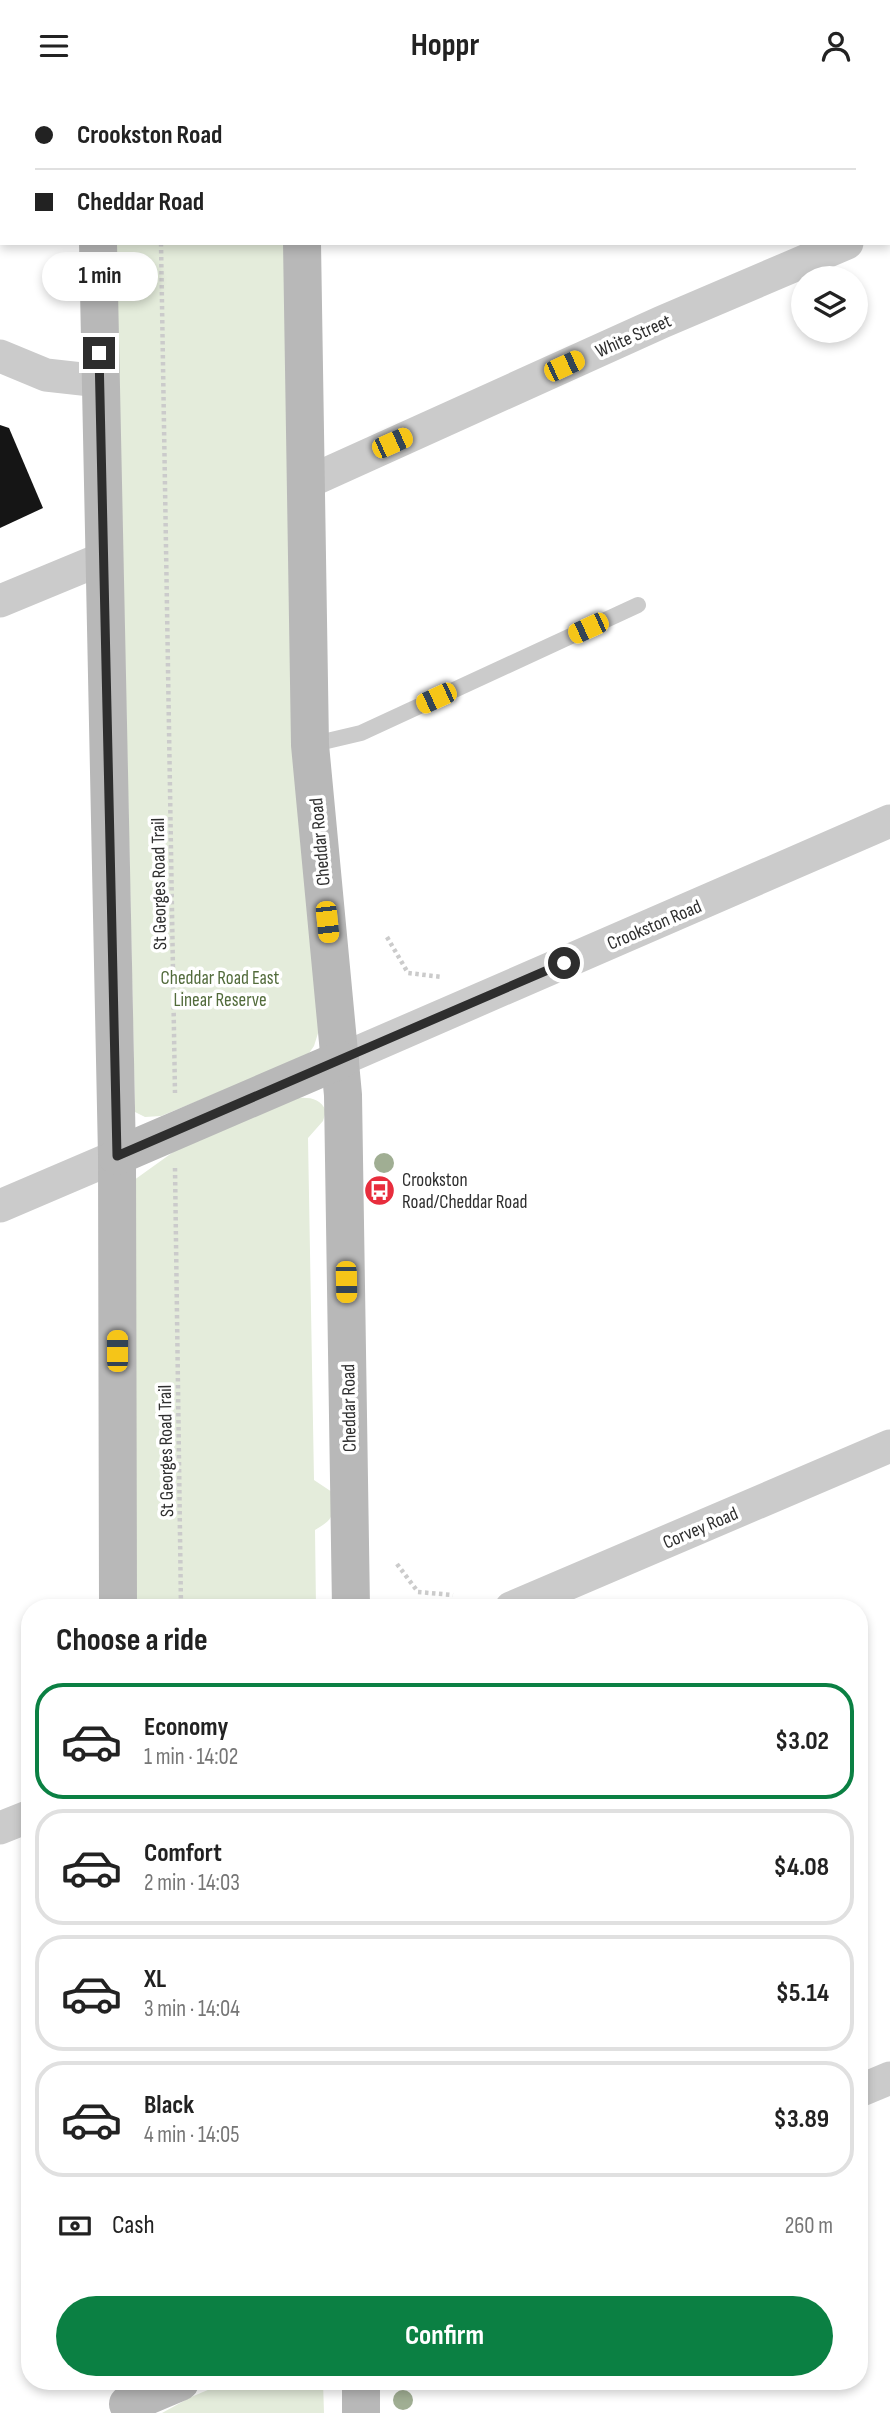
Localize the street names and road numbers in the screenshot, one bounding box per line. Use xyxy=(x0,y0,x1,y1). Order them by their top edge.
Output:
street label: White Street xyxy=(592,309,675,363)
street label: Cheddar Road xyxy=(305,797,336,887)
street label: St Georges Road Trail xyxy=(147,818,172,950)
street label: Crookston Road xyxy=(604,895,705,956)
street label: Cheddar Road xyxy=(337,1364,362,1452)
street label: St Georges Road Trail xyxy=(154,1385,179,1517)
street label: Corvey Road xyxy=(660,1502,742,1554)

